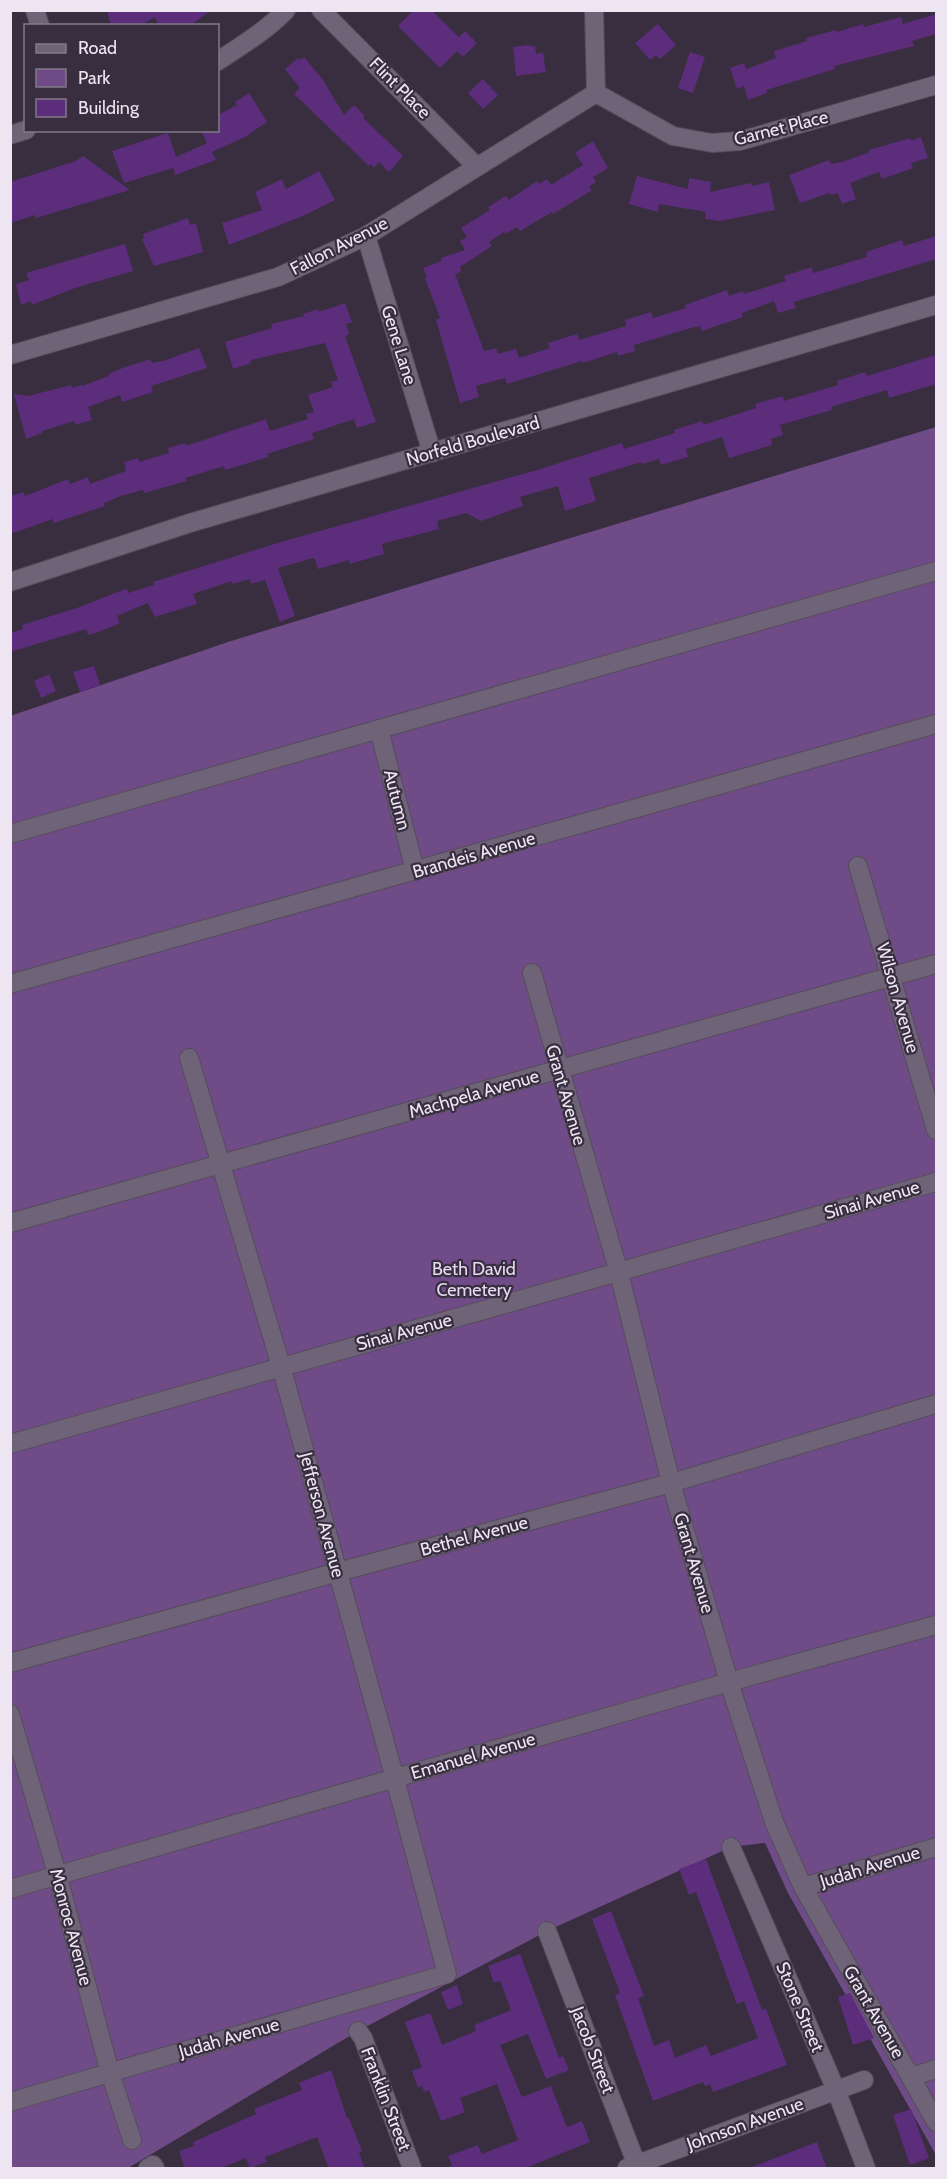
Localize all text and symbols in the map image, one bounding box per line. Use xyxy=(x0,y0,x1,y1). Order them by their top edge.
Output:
legend xyxy=(24,24,219,132)
text: Road xyxy=(78,37,117,59)
street label: Flint Place xyxy=(365,53,435,123)
text: Park xyxy=(78,67,111,89)
text: Building xyxy=(78,97,140,119)
street label: Garnet Place xyxy=(732,106,830,150)
street label: Fallon Avenue xyxy=(287,212,391,280)
street label: Gene Lane xyxy=(377,303,421,387)
street label: Norfeld Boulevard xyxy=(404,411,542,471)
street label: Autumn xyxy=(379,767,415,833)
street label: Brandeis Avenue xyxy=(410,827,538,883)
street label: Wilson Avenue xyxy=(872,940,924,1056)
street label: Grant Avenue xyxy=(541,1042,591,1148)
street label: Machpela Avenue xyxy=(406,1065,542,1123)
street label: Sinai Avenue xyxy=(822,1176,922,1224)
park label: Beth David Cemetery xyxy=(432,1258,516,1301)
street label: Sinai Avenue xyxy=(354,1309,454,1355)
street label: Jefferson Avenue xyxy=(294,1449,349,1580)
street label: Grant Avenue xyxy=(669,1510,719,1616)
street label: Bethel Avenue xyxy=(418,1511,530,1561)
street label: Emanuel Avenue xyxy=(408,1728,538,1784)
street label: Judah Avenue xyxy=(816,1841,923,1893)
street label: Monroe Avenue xyxy=(45,1866,97,1988)
street label: Stone Street xyxy=(771,1959,829,2055)
street label: Grant Avenue xyxy=(839,1962,909,2062)
street label: Jacob Street xyxy=(566,2003,620,2097)
street label: Judah Avenue xyxy=(175,2013,282,2063)
street label: Franklin Street xyxy=(356,2044,416,2154)
street label: Johnson Avenue xyxy=(683,2093,806,2156)

